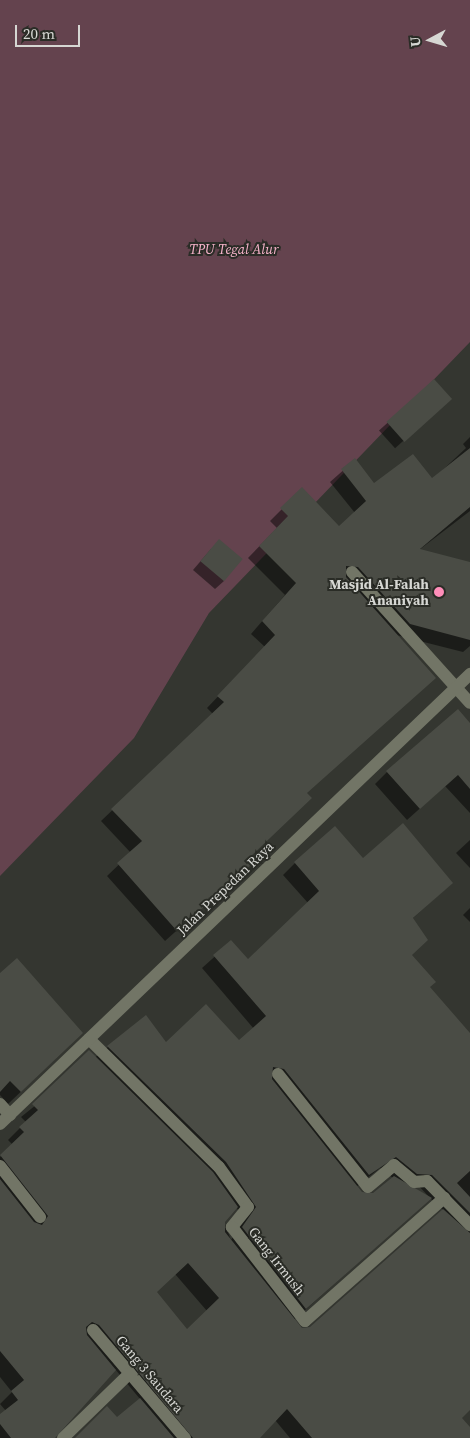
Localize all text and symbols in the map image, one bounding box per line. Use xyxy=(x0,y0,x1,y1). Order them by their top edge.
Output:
scale bar xyxy=(18,15,82,47)
north arrow xyxy=(405,15,455,65)
text: 20 m xyxy=(23,23,55,44)
text: U xyxy=(405,35,426,48)
park label: TPU Tegal Alur xyxy=(189,241,279,257)
place label: Masjid Al-Falah Ananiyah xyxy=(329,576,429,608)
marker: Masjid Al-Falah Ananiyah xyxy=(433,586,445,598)
street label: Jalan Prepedan Raya xyxy=(173,838,277,938)
street label: Gang Irmush xyxy=(245,1224,309,1298)
street label: Gang 3 Saudara xyxy=(113,1332,187,1416)

